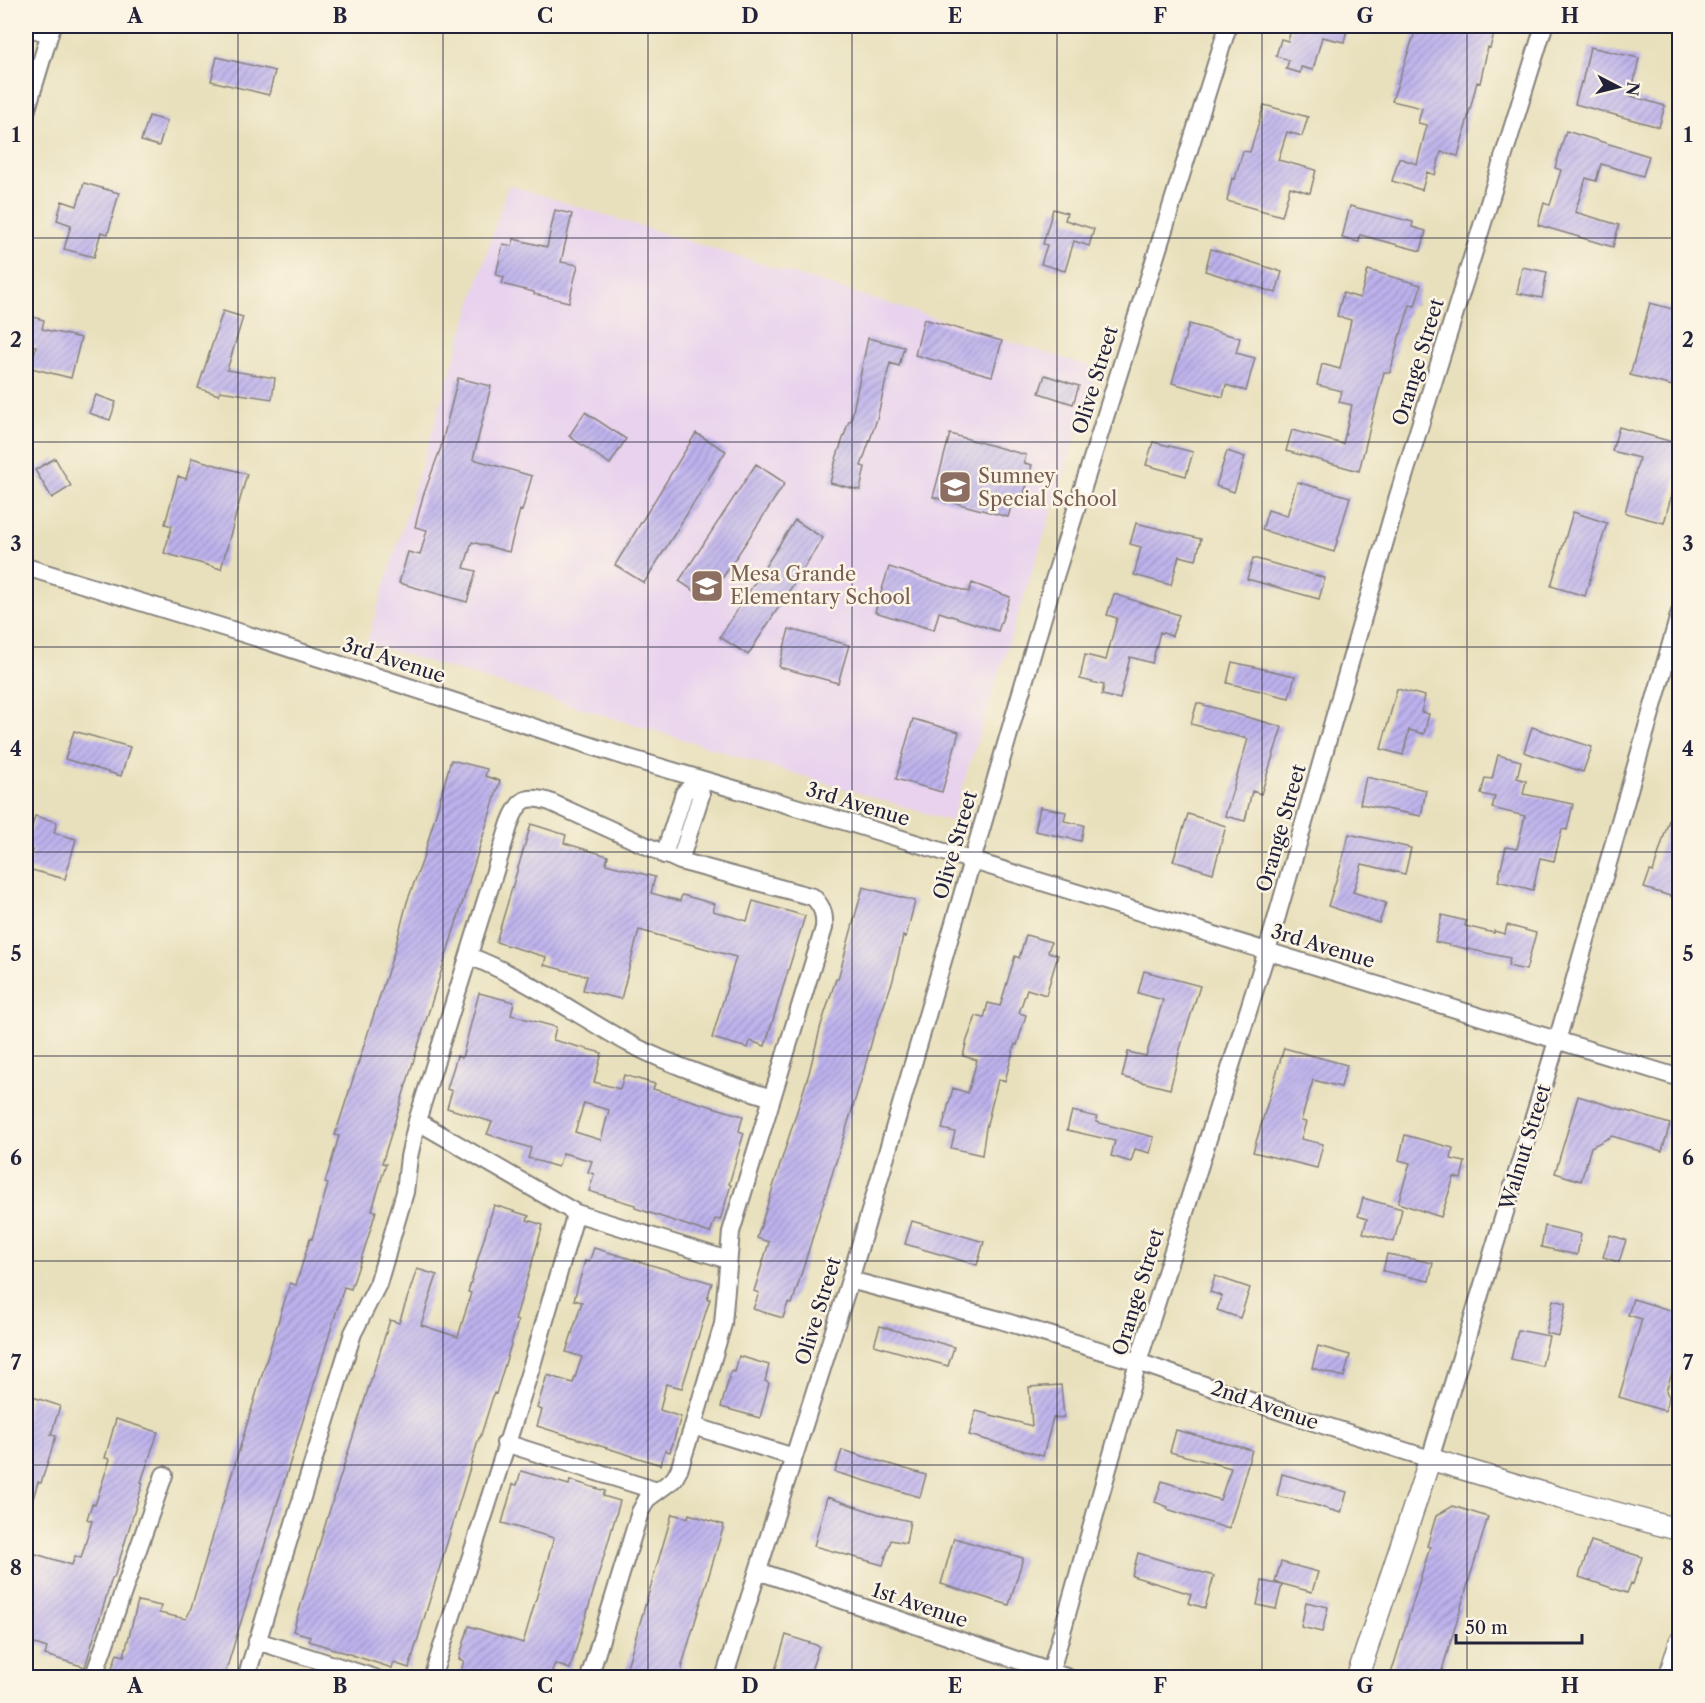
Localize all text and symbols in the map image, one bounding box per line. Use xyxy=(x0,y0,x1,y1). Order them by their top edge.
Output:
text: A xyxy=(126,4,143,28)
text: B xyxy=(333,4,348,28)
text: C xyxy=(537,4,553,28)
text: D xyxy=(741,4,759,28)
text: E xyxy=(948,4,962,28)
text: F xyxy=(1153,4,1167,28)
text: G xyxy=(1357,4,1374,28)
text: H xyxy=(1561,4,1579,28)
north arrow xyxy=(1588,57,1648,117)
text: N xyxy=(1622,81,1644,97)
text: 1 xyxy=(12,123,21,147)
text: 1 xyxy=(1684,123,1693,147)
street label: Orange Street xyxy=(1387,296,1449,428)
street label: Olive Street xyxy=(1067,323,1123,437)
text: 2 xyxy=(10,328,22,352)
text: 2 xyxy=(1682,328,1694,352)
place label: Sumney Special School xyxy=(978,464,1117,511)
school or university icon: Sumney Special School xyxy=(937,469,973,505)
text: 3 xyxy=(10,532,22,556)
text: 3 xyxy=(1682,532,1694,556)
place label: Mesa Grande Elementary School xyxy=(730,562,911,609)
school or university icon: Mesa Grande Elementary School xyxy=(689,568,725,604)
street label: 3rd Avenue xyxy=(339,632,449,688)
text: 4 xyxy=(10,737,22,761)
text: 4 xyxy=(1682,737,1694,761)
street label: Orange Street xyxy=(1251,761,1311,895)
street label: 3rd Avenue xyxy=(803,777,913,831)
street label: Olive Street xyxy=(928,788,982,902)
street label: 3rd Avenue xyxy=(1268,919,1378,973)
text: 5 xyxy=(10,942,22,966)
text: 5 xyxy=(1682,942,1694,966)
street label: Walnut Street xyxy=(1494,1081,1556,1214)
text: 6 xyxy=(10,1146,22,1170)
text: 6 xyxy=(1682,1146,1694,1170)
street label: Orange Street xyxy=(1107,1226,1169,1358)
street label: Olive Street xyxy=(790,1254,846,1368)
text: 7 xyxy=(11,1351,22,1375)
text: 7 xyxy=(1683,1351,1694,1375)
street label: 2nd Avenue xyxy=(1208,1375,1322,1435)
text: 8 xyxy=(10,1556,22,1580)
text: 8 xyxy=(1682,1556,1694,1580)
street label: 1st Avenue xyxy=(869,1577,971,1633)
scale bar xyxy=(1456,1607,1582,1645)
text: 50 m xyxy=(1465,1617,1508,1639)
text: A xyxy=(126,1674,143,1698)
text: B xyxy=(333,1674,348,1698)
text: C xyxy=(537,1674,553,1698)
text: D xyxy=(741,1674,759,1698)
text: E xyxy=(948,1674,962,1698)
text: F xyxy=(1153,1674,1167,1698)
text: G xyxy=(1357,1674,1374,1698)
text: H xyxy=(1561,1674,1579,1698)

